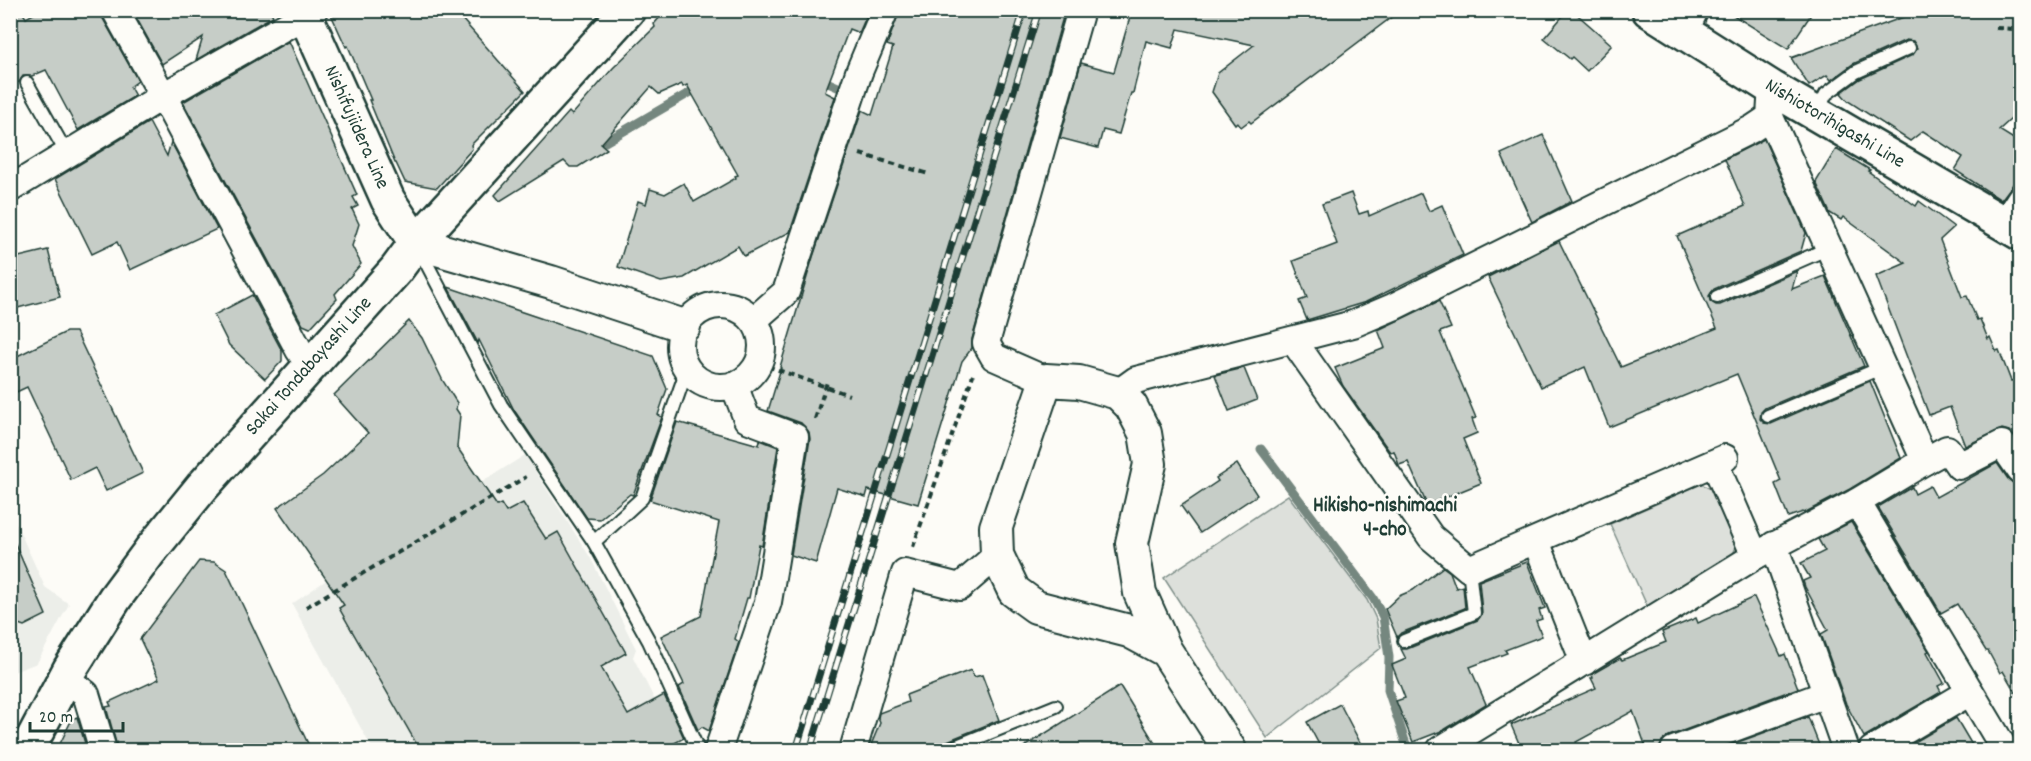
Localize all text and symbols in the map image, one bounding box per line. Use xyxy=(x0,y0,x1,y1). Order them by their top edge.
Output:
street label: Nishifujiidera Line xyxy=(316,62,396,194)
street label: Nishiotorihigashi Line xyxy=(1759,73,1910,177)
street label: Sakai Tondabayashi Line xyxy=(239,291,379,443)
district label: Hikisho-nishimachi 4-cho xyxy=(1313,492,1457,546)
scale bar xyxy=(30,695,123,733)
text: 20 m xyxy=(39,706,73,731)

